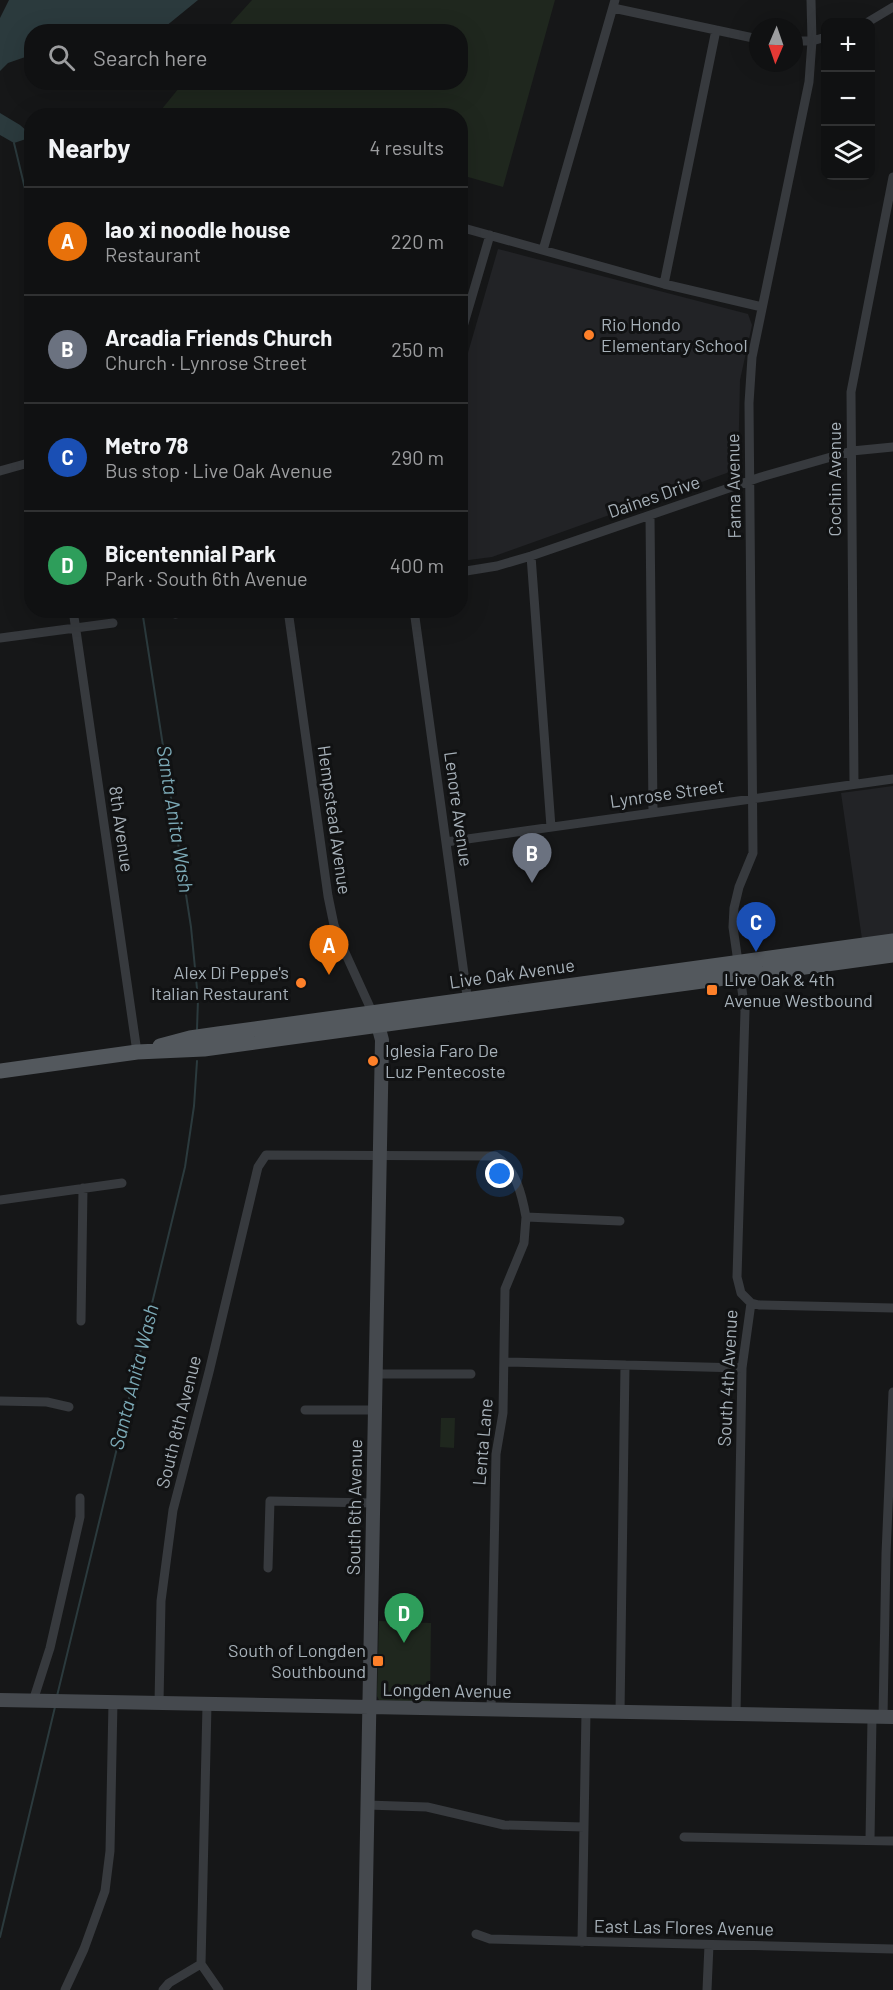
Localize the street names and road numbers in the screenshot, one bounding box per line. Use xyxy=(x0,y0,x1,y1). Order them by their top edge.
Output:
street label: Cochin Avenue xyxy=(823,422,845,536)
street label: Farna Avenue xyxy=(721,433,745,539)
street label: Daines Drive xyxy=(605,470,703,522)
street label: Hempstead Avenue xyxy=(314,744,356,896)
street label: Lenore Avenue xyxy=(440,750,478,868)
street label: Lynrose Street xyxy=(608,774,725,812)
street label: 8th Avenue xyxy=(105,785,139,873)
street label: Live Oak Avenue xyxy=(448,953,576,993)
street label: South 4th Avenue xyxy=(712,1309,742,1447)
street label: South 8th Avenue xyxy=(151,1353,205,1491)
street label: Lenta Lane xyxy=(467,1397,497,1486)
street label: South 6th Avenue xyxy=(342,1439,366,1575)
street label: Longden Avenue xyxy=(382,1678,512,1702)
street label: East Las Flores Avenue xyxy=(594,1914,774,1940)

